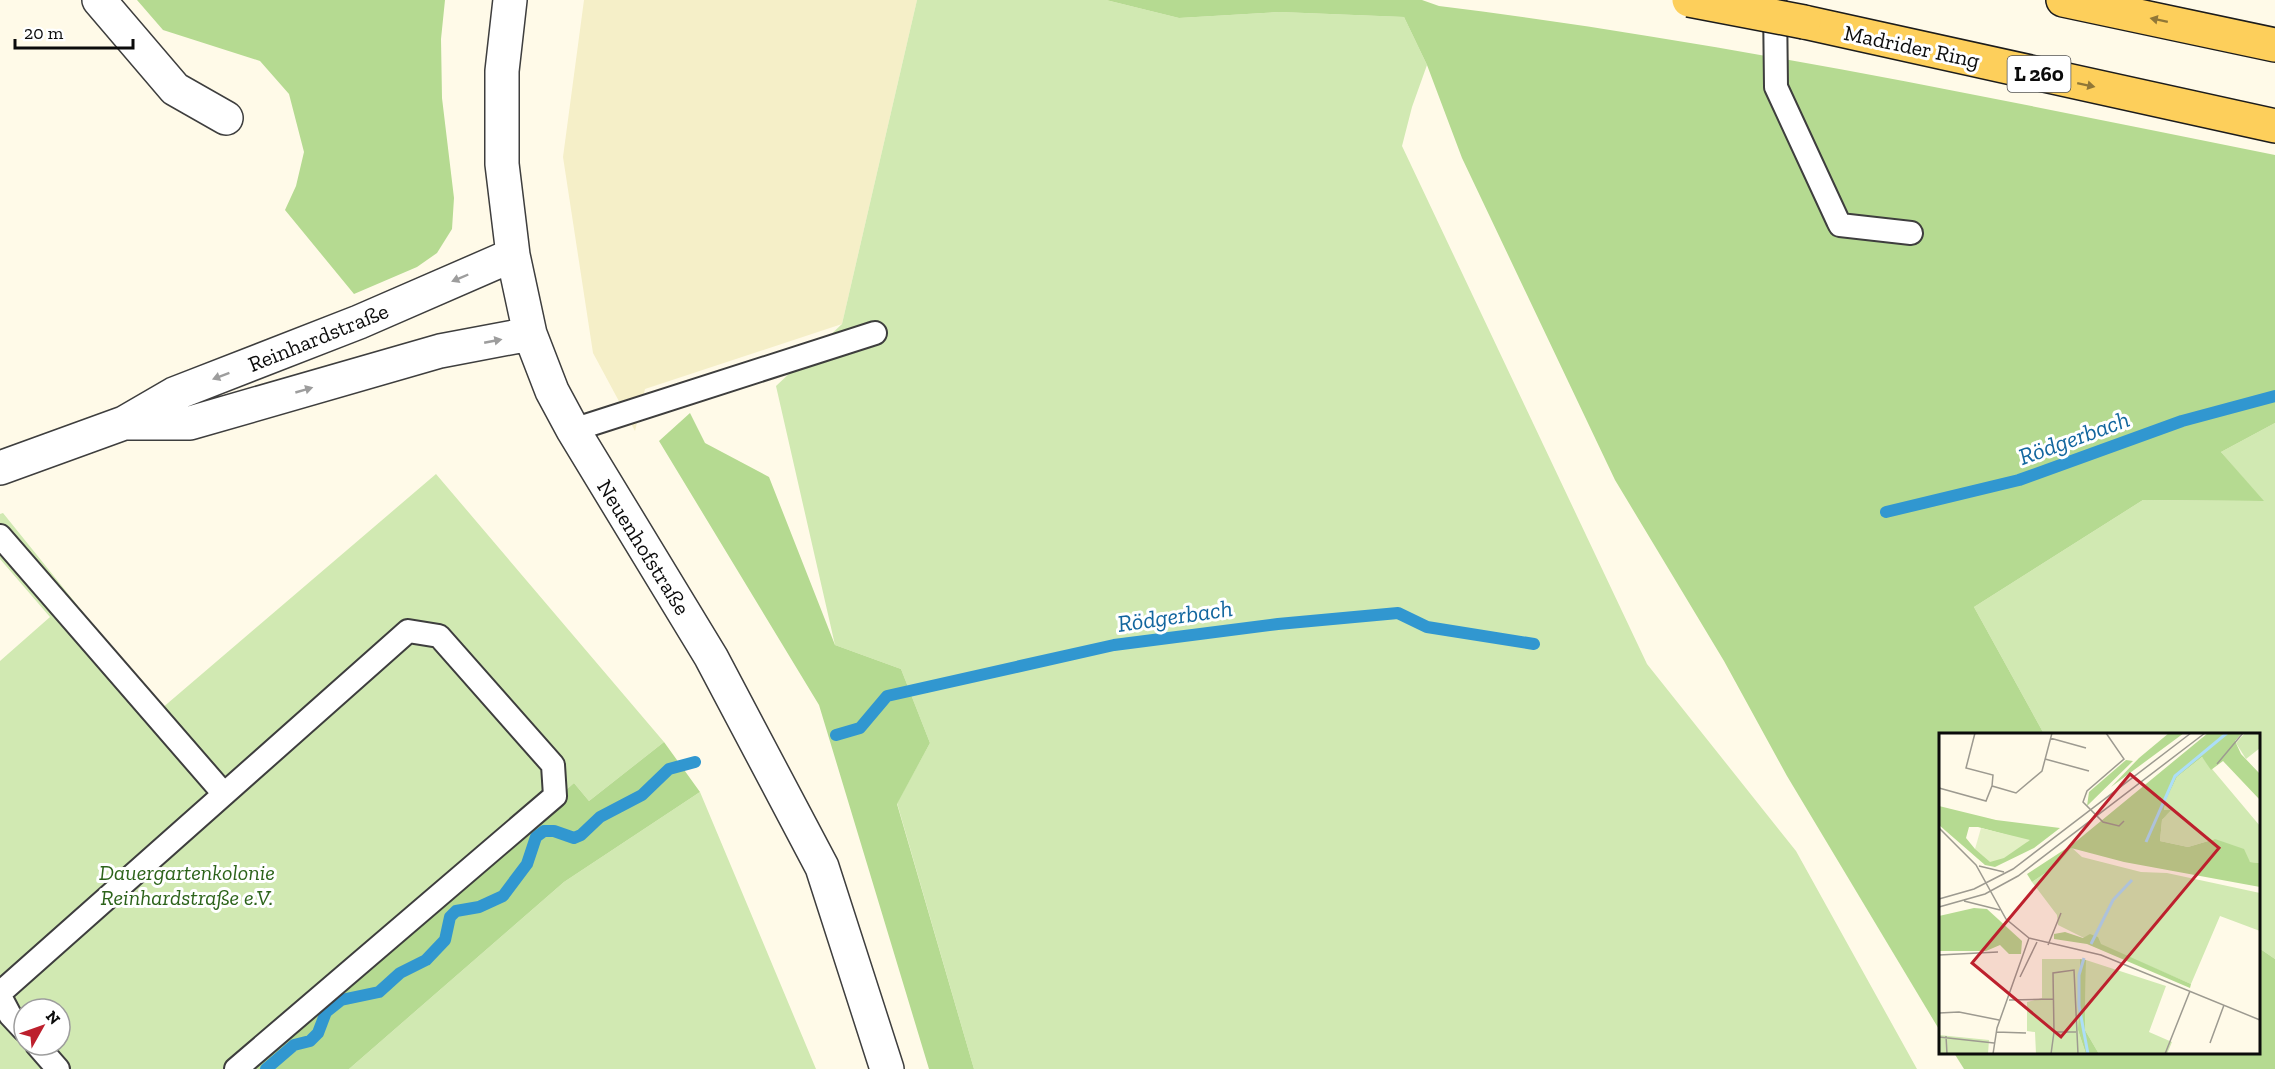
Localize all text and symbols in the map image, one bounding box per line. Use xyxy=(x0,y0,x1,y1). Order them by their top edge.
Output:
scale bar xyxy=(15,12,134,50)
one-way arrow xyxy=(2149,15,2168,24)
street label: Madrider Ring xyxy=(1842,19,1982,74)
text: 20 m xyxy=(24,22,64,44)
road number: L 260 xyxy=(2008,56,2070,92)
one-way arrow xyxy=(2077,81,2096,90)
one-way arrow xyxy=(450,273,468,283)
street label: Reinhardstraße xyxy=(244,297,392,378)
one-way arrow xyxy=(483,336,502,345)
one-way arrow xyxy=(212,372,230,381)
one-way arrow xyxy=(295,385,313,395)
water label: Rödgerbach xyxy=(2014,404,2133,471)
street label: Neuenhofstraße xyxy=(591,475,696,620)
water label: Rödgerbach xyxy=(1116,593,1234,638)
inset map xyxy=(1939,733,2260,1054)
park label: Dauergartenkolonie Reinhardstraße e.V. xyxy=(99,859,275,911)
north arrow xyxy=(12,997,72,1057)
text: N xyxy=(42,1007,64,1028)

